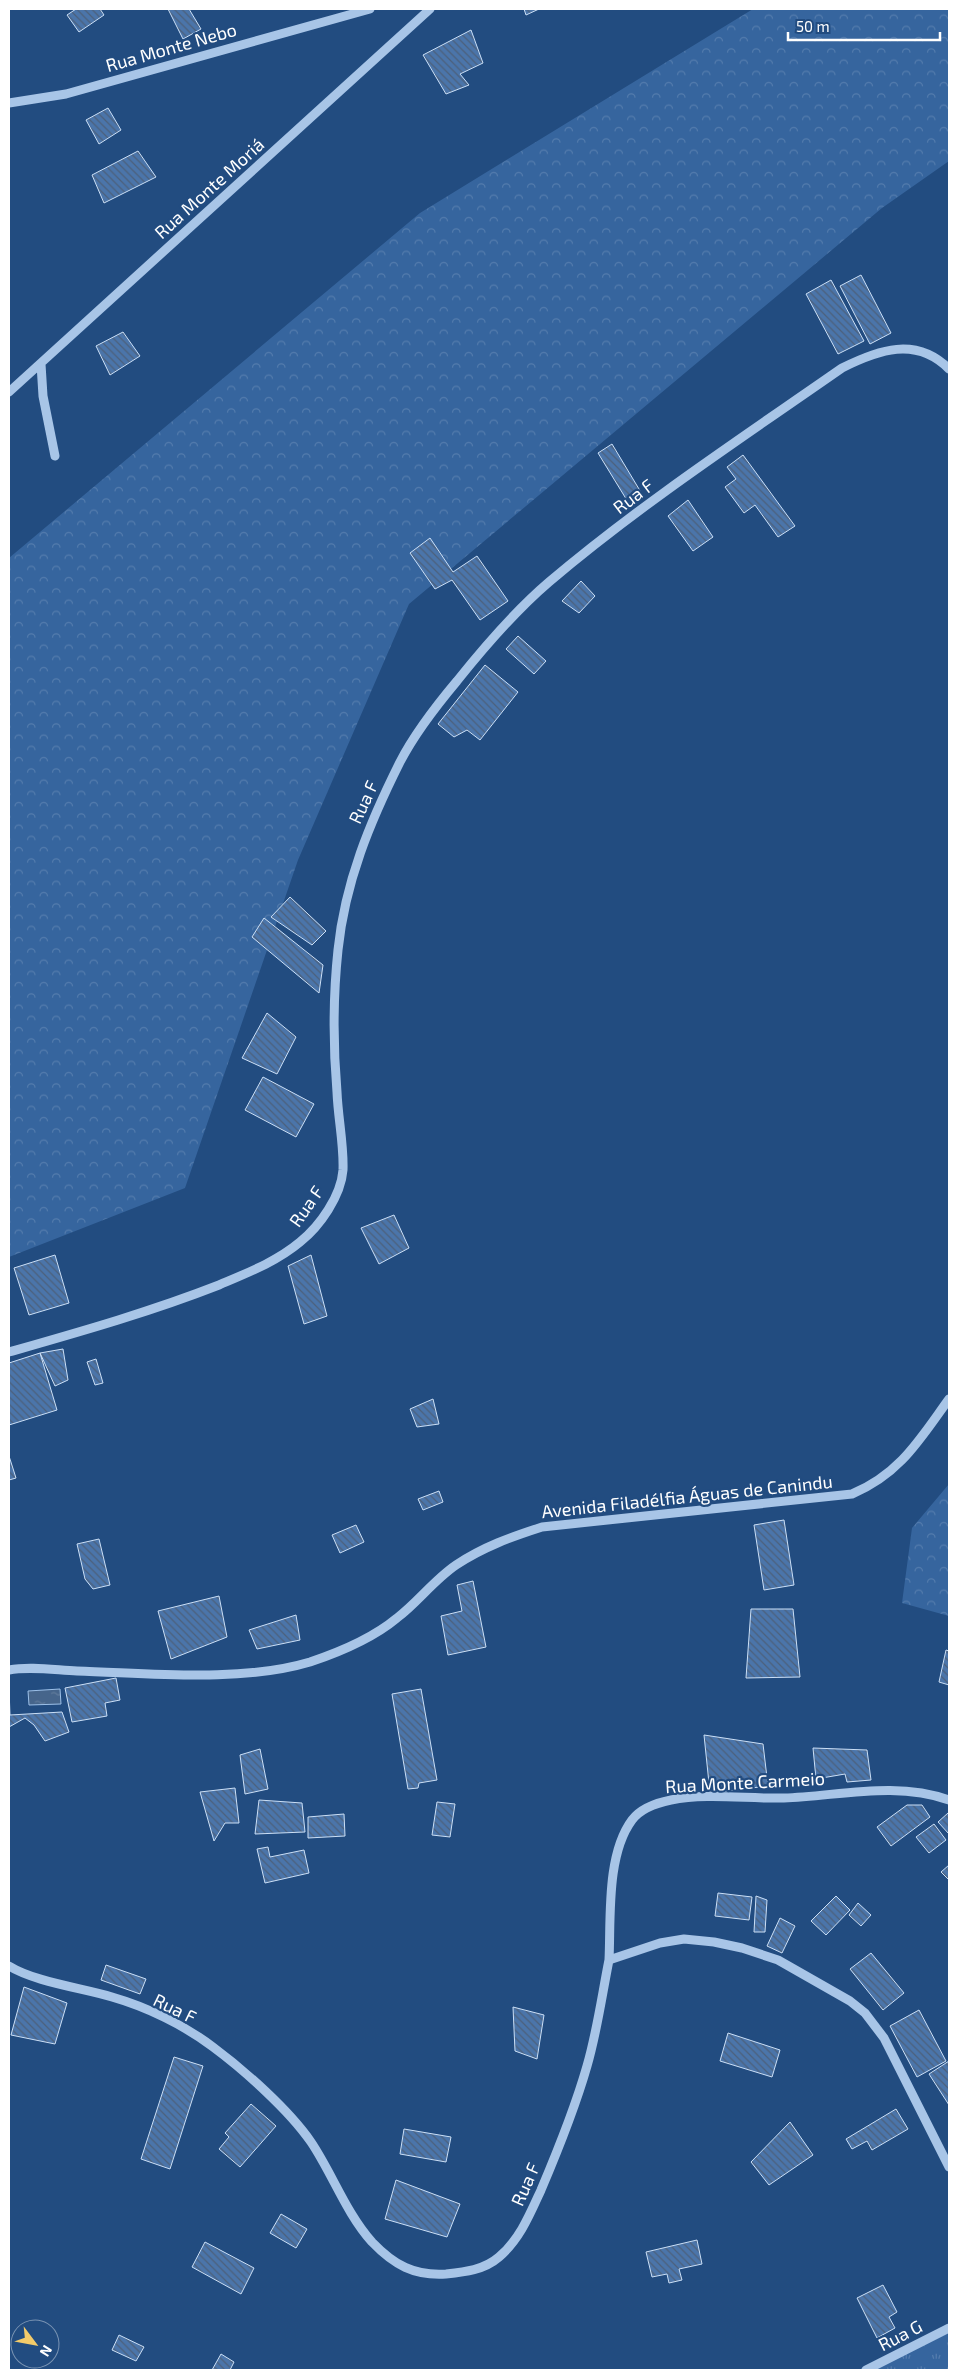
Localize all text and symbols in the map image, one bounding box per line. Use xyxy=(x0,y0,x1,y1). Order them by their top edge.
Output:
scale bar xyxy=(788,10,940,42)
text: 50 m xyxy=(796,17,830,35)
street label: Rua Monte Nebo xyxy=(103,18,239,76)
street label: Rua Monte Moriá xyxy=(150,133,268,243)
street label: Rua F xyxy=(608,474,658,518)
street label: Rua F xyxy=(344,777,383,827)
street label: Rua F xyxy=(284,1181,328,1231)
street label: Avenida Filadélfia Águas de Canindu xyxy=(540,1470,834,1522)
street label: Rua Monte Carmeio xyxy=(665,1767,825,1797)
street label: Rua F xyxy=(150,1988,200,2028)
street label: Rua F xyxy=(506,2159,544,2209)
street label: Rua G xyxy=(874,2315,926,2355)
north arrow xyxy=(10,2319,60,2369)
text: N xyxy=(37,2342,56,2360)

